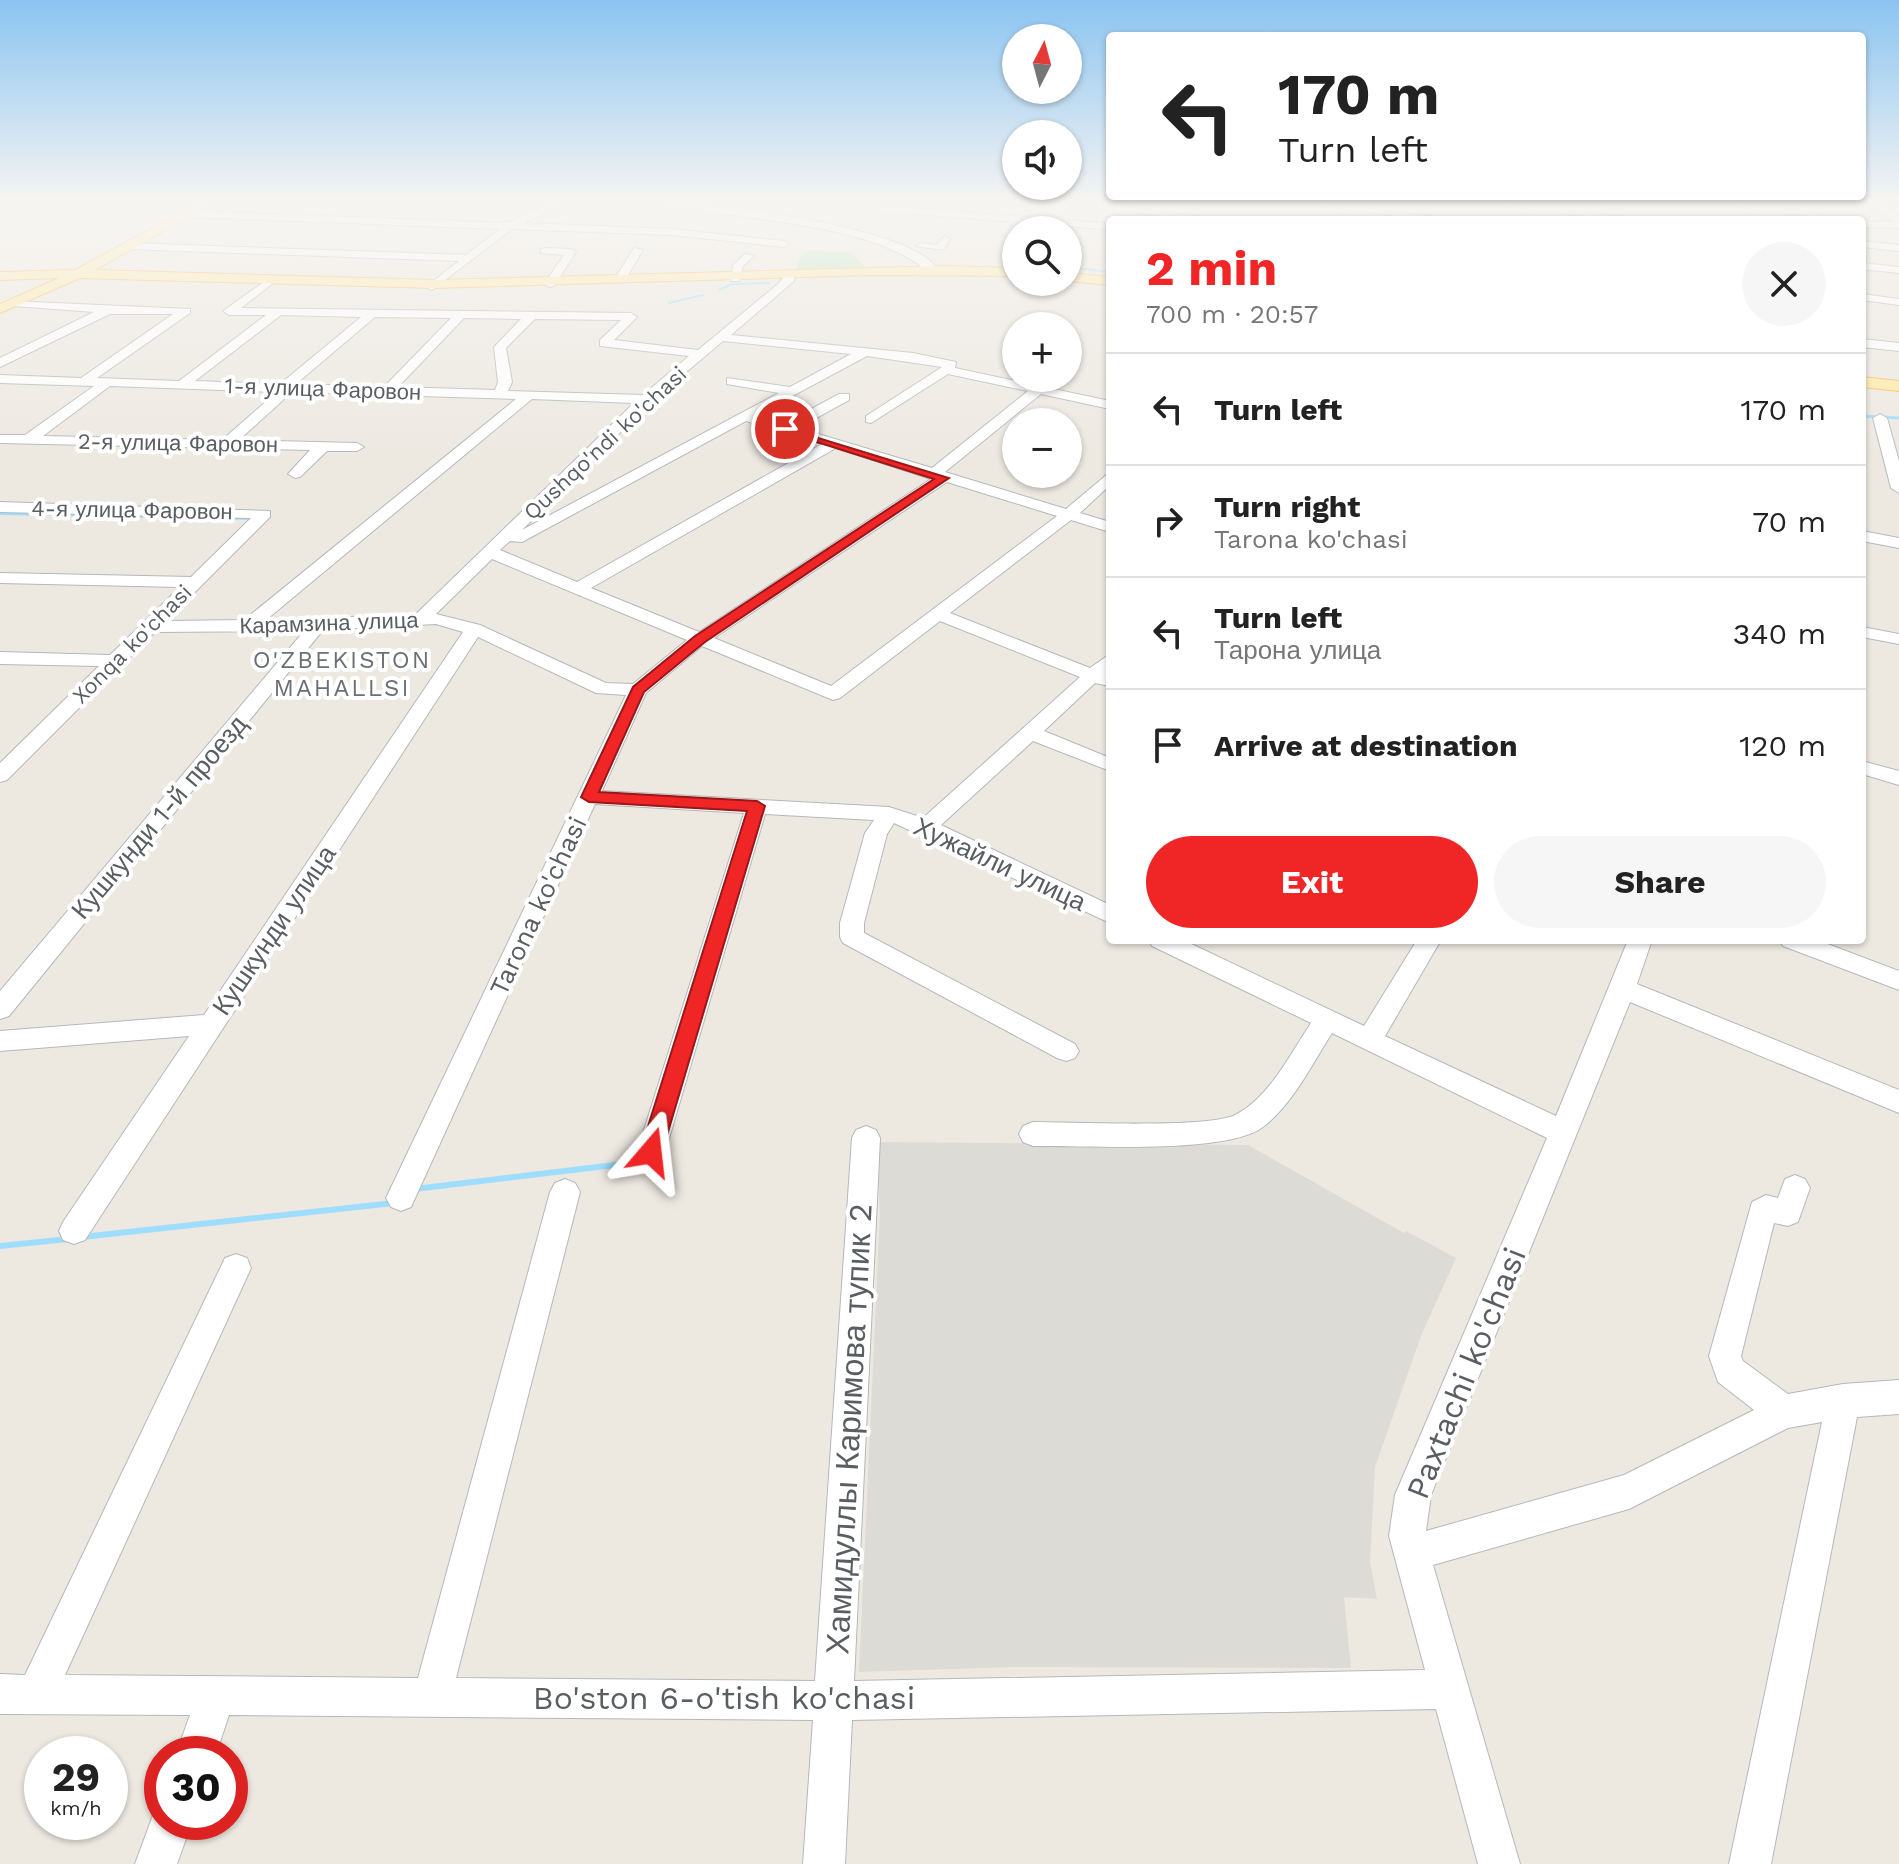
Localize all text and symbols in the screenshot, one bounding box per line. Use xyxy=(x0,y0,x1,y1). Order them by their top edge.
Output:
north arrow xyxy=(1002,24,1082,104)
map controls xyxy=(1002,24,1082,488)
text: 170 m xyxy=(1278,62,1440,128)
icon: left xyxy=(1146,64,1250,168)
button: sound xyxy=(1002,120,1082,200)
text: Turn left xyxy=(1278,129,1428,171)
button: search xyxy=(1002,216,1082,296)
text: 2 min xyxy=(1146,240,1277,297)
button: close xyxy=(1742,242,1826,326)
text: 700 m · 20:57 xyxy=(1146,299,1318,329)
button: + xyxy=(1002,312,1082,392)
street label: Qushqo'ndi ko'chasi xyxy=(519,361,691,525)
street label: 1-я улица Фаровон xyxy=(224,373,422,405)
icon: left xyxy=(1146,387,1190,431)
text: Turn left xyxy=(1214,392,1342,427)
text: 170 m xyxy=(1741,392,1826,427)
pin xyxy=(751,395,819,463)
icon: arrive xyxy=(763,407,807,451)
button: − xyxy=(1002,408,1082,488)
street label: 2-я улица Фаровон xyxy=(78,429,278,457)
text: Turn right xyxy=(1214,489,1360,524)
street label: 4-я улица Фаровон xyxy=(31,496,233,524)
icon: right xyxy=(1146,499,1190,543)
text: 70 m xyxy=(1752,504,1826,539)
text: Tarona ko'chasi xyxy=(1214,524,1408,554)
street label: Xonqa ko'chasi xyxy=(67,579,197,709)
text: Turn left xyxy=(1214,600,1342,635)
street label: Карамзина улица xyxy=(239,607,420,639)
icon: left xyxy=(1146,611,1190,655)
text: 340 m xyxy=(1733,616,1826,651)
text: Тарона улица xyxy=(1214,635,1381,665)
district label: O'ZBEKISTON MAHALLSI xyxy=(253,646,431,702)
street label: Кушкунди 1-й проезд xyxy=(65,709,253,925)
icon: arrive xyxy=(1146,723,1190,767)
text: Arrive at destination xyxy=(1214,728,1518,763)
text: 120 m xyxy=(1739,728,1826,763)
street label: Хужайли улица xyxy=(909,811,1091,917)
street label: Tarona ko'chasi xyxy=(483,812,593,1000)
button: Exit xyxy=(1146,836,1478,928)
button: Share xyxy=(1494,836,1826,928)
street label: Кушкунди улица xyxy=(206,839,342,1020)
position arrow xyxy=(609,1110,693,1194)
street label: Хамидуллы Каримова тупик 2 xyxy=(818,1203,880,1655)
street label: Paxtachi ko'chasi xyxy=(1398,1242,1534,1504)
street label: Bo'ston 6-o'tish ko'chasi xyxy=(533,1679,915,1717)
speed limit sign: 30 xyxy=(144,1736,248,1840)
text: 29 xyxy=(52,1754,100,1801)
text: km/h xyxy=(50,1796,102,1820)

